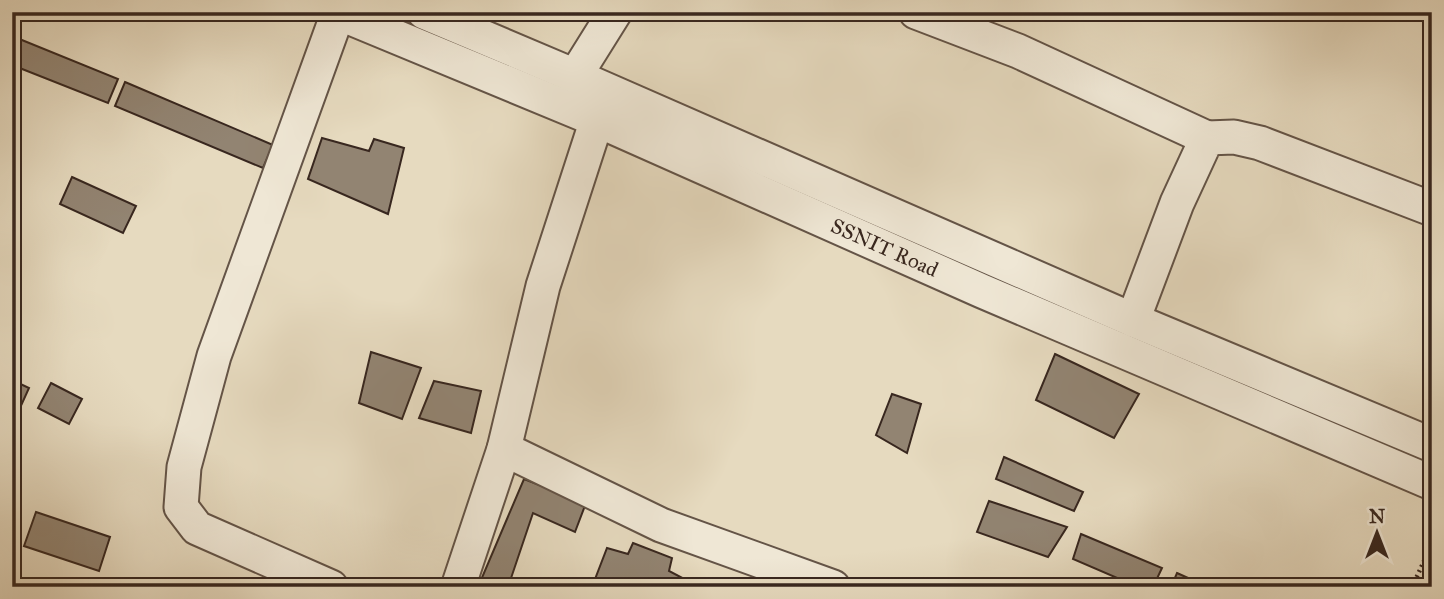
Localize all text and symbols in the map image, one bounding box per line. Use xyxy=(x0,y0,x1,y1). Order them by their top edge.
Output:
street label: SSNIT Road xyxy=(827,213,943,283)
north arrow xyxy=(1342,498,1412,568)
text: N xyxy=(1369,505,1385,528)

